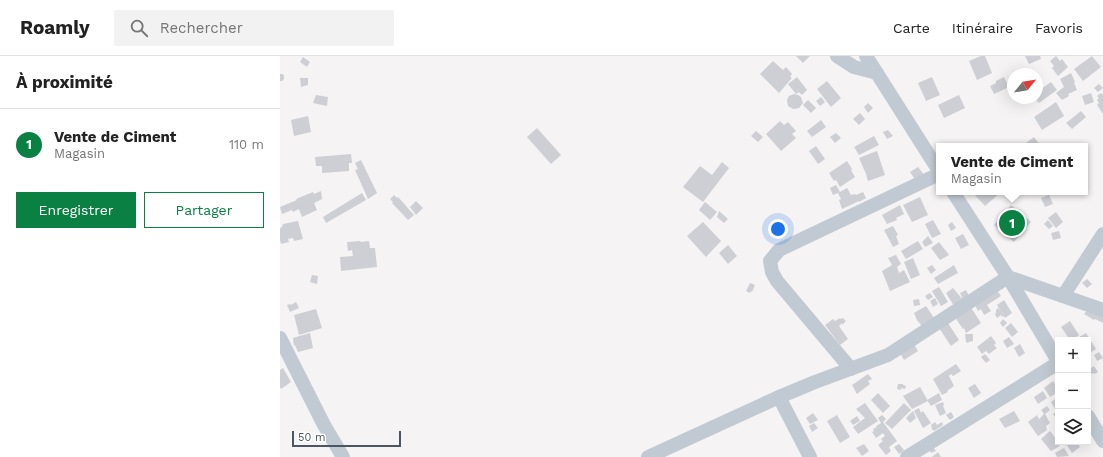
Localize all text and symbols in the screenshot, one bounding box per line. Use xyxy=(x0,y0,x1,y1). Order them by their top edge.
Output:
search box xyxy=(114,10,394,46)
text: Roamly xyxy=(20,16,90,39)
icon: search xyxy=(128,17,150,39)
text: Rechercher xyxy=(160,19,243,37)
text: Carte xyxy=(893,20,930,36)
text: Itinéraire xyxy=(952,20,1013,36)
text: Favoris xyxy=(1035,20,1083,36)
north arrow xyxy=(1007,68,1043,104)
text: À proximité xyxy=(16,72,113,92)
text: Vente de Ciment xyxy=(54,128,176,146)
text: 1 xyxy=(26,137,32,152)
text: 110 m xyxy=(229,137,264,152)
popup xyxy=(936,143,1088,195)
text: Magasin xyxy=(54,146,105,161)
text: Vente de Ciment xyxy=(951,153,1073,171)
text: Magasin xyxy=(951,171,1002,186)
button: Enregistrer xyxy=(16,192,136,228)
button: Partager xyxy=(144,192,264,228)
pin: 1 xyxy=(999,208,1025,238)
your location xyxy=(768,219,788,239)
map controls xyxy=(1055,337,1091,445)
button: + xyxy=(1055,337,1091,373)
button: − xyxy=(1055,373,1091,409)
button: layers xyxy=(1055,409,1091,445)
scale bar xyxy=(292,429,401,448)
text: 50 m xyxy=(298,431,325,444)

